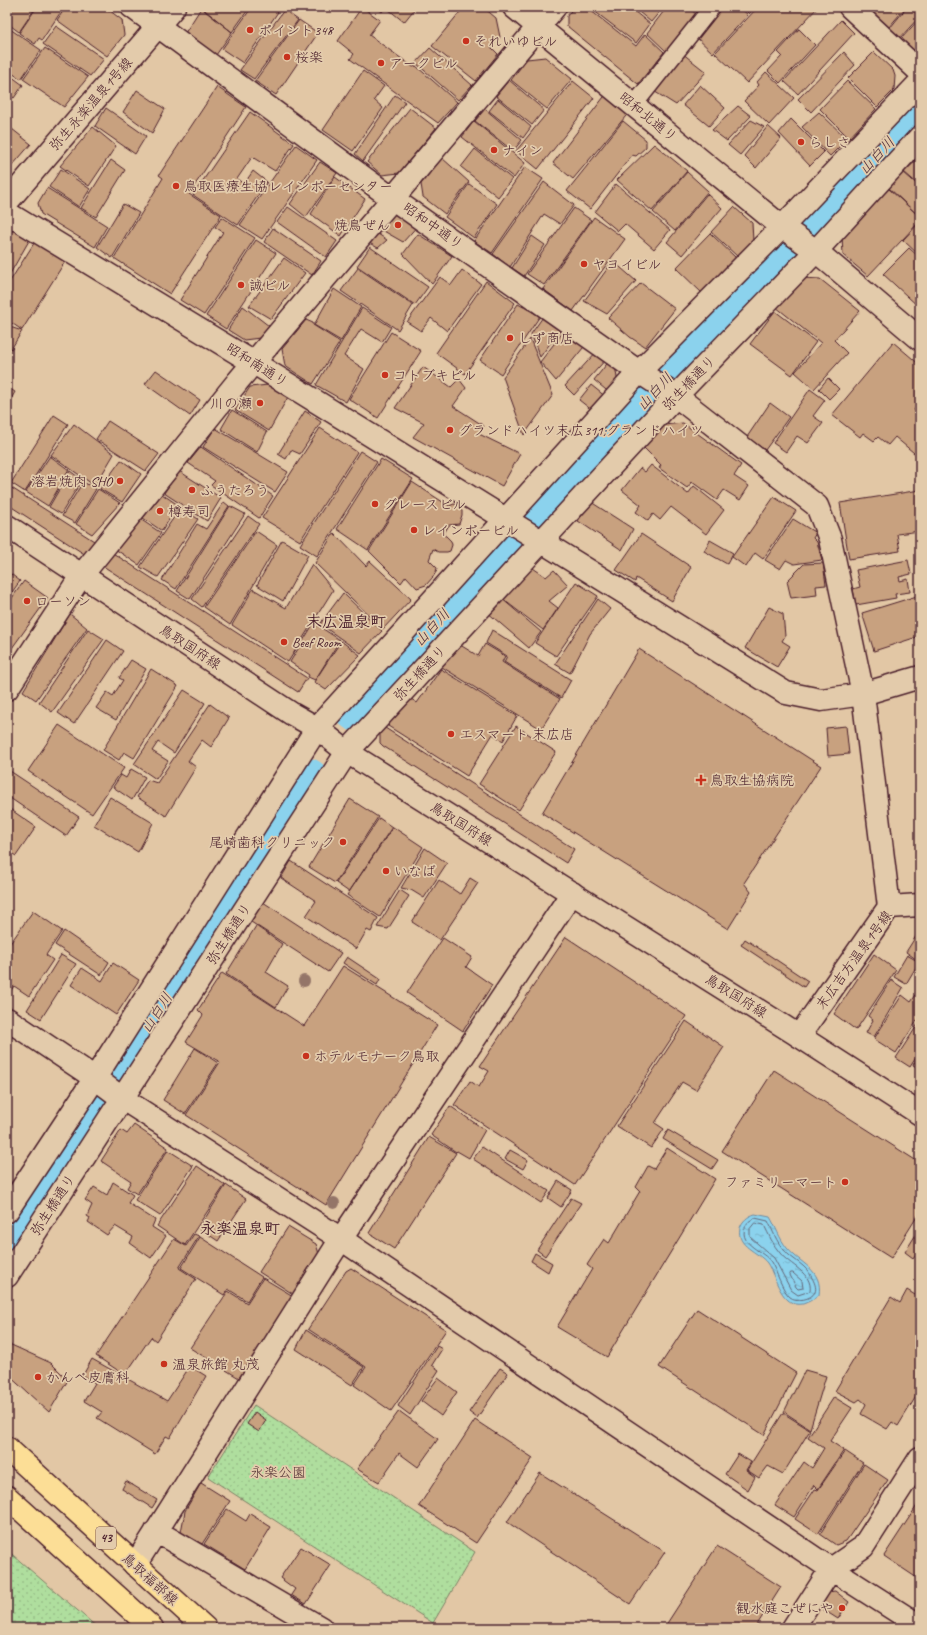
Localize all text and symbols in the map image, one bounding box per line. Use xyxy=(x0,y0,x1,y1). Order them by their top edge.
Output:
place label: ポイント348 xyxy=(258,22,335,39)
marker: ポイント348 xyxy=(245,25,255,35)
place label: それいゆビル xyxy=(474,33,558,50)
marker: それいゆビル xyxy=(461,36,471,46)
place label: 桜楽 xyxy=(295,49,323,66)
marker: 桜楽 xyxy=(282,52,292,62)
street label: 弥生永楽温泉1号線 xyxy=(46,54,136,154)
place label: アークビル xyxy=(389,55,458,72)
marker: アークビル xyxy=(376,58,386,68)
street label: 昭和北通り xyxy=(615,88,681,146)
water label: 山白川 xyxy=(855,133,899,179)
place label: らしさ xyxy=(809,134,851,151)
marker: らしさ xyxy=(796,137,806,147)
place label: ナイン xyxy=(502,142,543,159)
marker: ナイン xyxy=(489,145,499,155)
place label: 鳥取医療生協レインボーセンター xyxy=(184,178,393,195)
marker: 鳥取医療生協レインボーセンター xyxy=(171,181,181,191)
street label: 昭和中通り xyxy=(399,199,467,253)
place label: 焼鳥ぜん xyxy=(334,217,390,234)
marker: 焼鳥ぜん xyxy=(393,220,403,230)
place label: ヤヨイビル xyxy=(592,256,662,273)
marker: ヤヨイビル xyxy=(579,259,589,269)
place label: 誠ビル xyxy=(249,277,291,294)
marker: 誠ビル xyxy=(236,280,246,290)
place label: しず商店 xyxy=(518,330,574,347)
marker: しず商店 xyxy=(505,333,515,343)
street label: 昭和南通り xyxy=(223,339,291,391)
street label: 弥生橋通り xyxy=(659,352,719,414)
place label: コトブキビル xyxy=(393,367,477,384)
water label: 山白川 xyxy=(633,369,677,415)
marker: コトブキビル xyxy=(380,370,390,380)
place label: 川の瀬 xyxy=(210,395,252,412)
marker: 川の瀬 xyxy=(255,398,265,408)
place label: グランドハイツ末広311;グランドハイツ xyxy=(458,422,704,439)
marker: グランドハイツ末広311;グランドハイツ xyxy=(445,425,455,435)
place label: 溶岩焼肉 SHO xyxy=(31,473,114,490)
marker: 溶岩焼肉 SHO xyxy=(115,476,125,486)
place label: ふうたろう xyxy=(200,482,270,499)
marker: ふうたろう xyxy=(187,485,197,495)
place label: グレースビル xyxy=(383,496,466,513)
marker: グレースビル xyxy=(370,499,380,509)
place label: 樽寿司 xyxy=(168,503,210,520)
marker: 樽寿司 xyxy=(155,506,165,516)
place label: レインボービル xyxy=(422,522,519,539)
marker: レインボービル xyxy=(409,525,419,535)
place label: ローソン xyxy=(35,593,91,610)
marker: ローソン xyxy=(22,596,32,606)
water label: 山白川 xyxy=(410,605,454,651)
district label: 末広温泉町 xyxy=(306,612,386,632)
street label: 鳥取国府線 xyxy=(156,621,224,673)
place label: Beef Room xyxy=(292,634,343,651)
marker: Beef Room xyxy=(279,637,289,647)
street label: 弥生橋通り xyxy=(390,642,450,704)
place label: エスマート 末広店 xyxy=(459,726,574,743)
marker: エスマート 末広店 xyxy=(446,729,456,739)
place label: 鳥取生協病院 xyxy=(710,772,794,789)
marker: 鳥取生協病院 xyxy=(695,774,707,786)
street label: 鳥取国府線 xyxy=(427,798,495,850)
place label: 尾崎歯科クリニック xyxy=(209,834,335,851)
marker: 尾崎歯科クリニック xyxy=(338,837,348,847)
place label: いなば xyxy=(394,863,436,880)
marker: いなば xyxy=(381,866,391,876)
street label: 弥生橋通り xyxy=(203,900,255,968)
street label: 末広吉方温泉1号線 xyxy=(812,907,896,1013)
street label: 鳥取国府線 xyxy=(702,970,770,1022)
water label: 山白川 xyxy=(137,989,177,1037)
place label: ホテルモナーク鳥取 xyxy=(314,1048,439,1065)
marker: ホテルモナーク鳥取 xyxy=(301,1051,311,1061)
street label: 弥生橋通り xyxy=(27,1171,79,1239)
place label: ファミリーマート xyxy=(725,1174,837,1191)
marker: ファミリーマート xyxy=(840,1177,850,1187)
district label: 永楽温泉町 xyxy=(200,1219,280,1239)
place label: 温泉旅館 丸茂 xyxy=(172,1356,259,1373)
marker: 温泉旅館 丸茂 xyxy=(159,1359,169,1369)
place label: かんべ皮膚科 xyxy=(46,1369,130,1386)
marker: かんべ皮膚科 xyxy=(33,1372,43,1382)
park label: 永楽公園 xyxy=(250,1464,306,1481)
road number: 43 xyxy=(96,1527,116,1549)
street label: 鳥取福部線 xyxy=(118,1549,182,1609)
place label: 観水庭こぜにや xyxy=(736,1600,834,1617)
marker: 観水庭こぜにや xyxy=(837,1603,847,1613)

